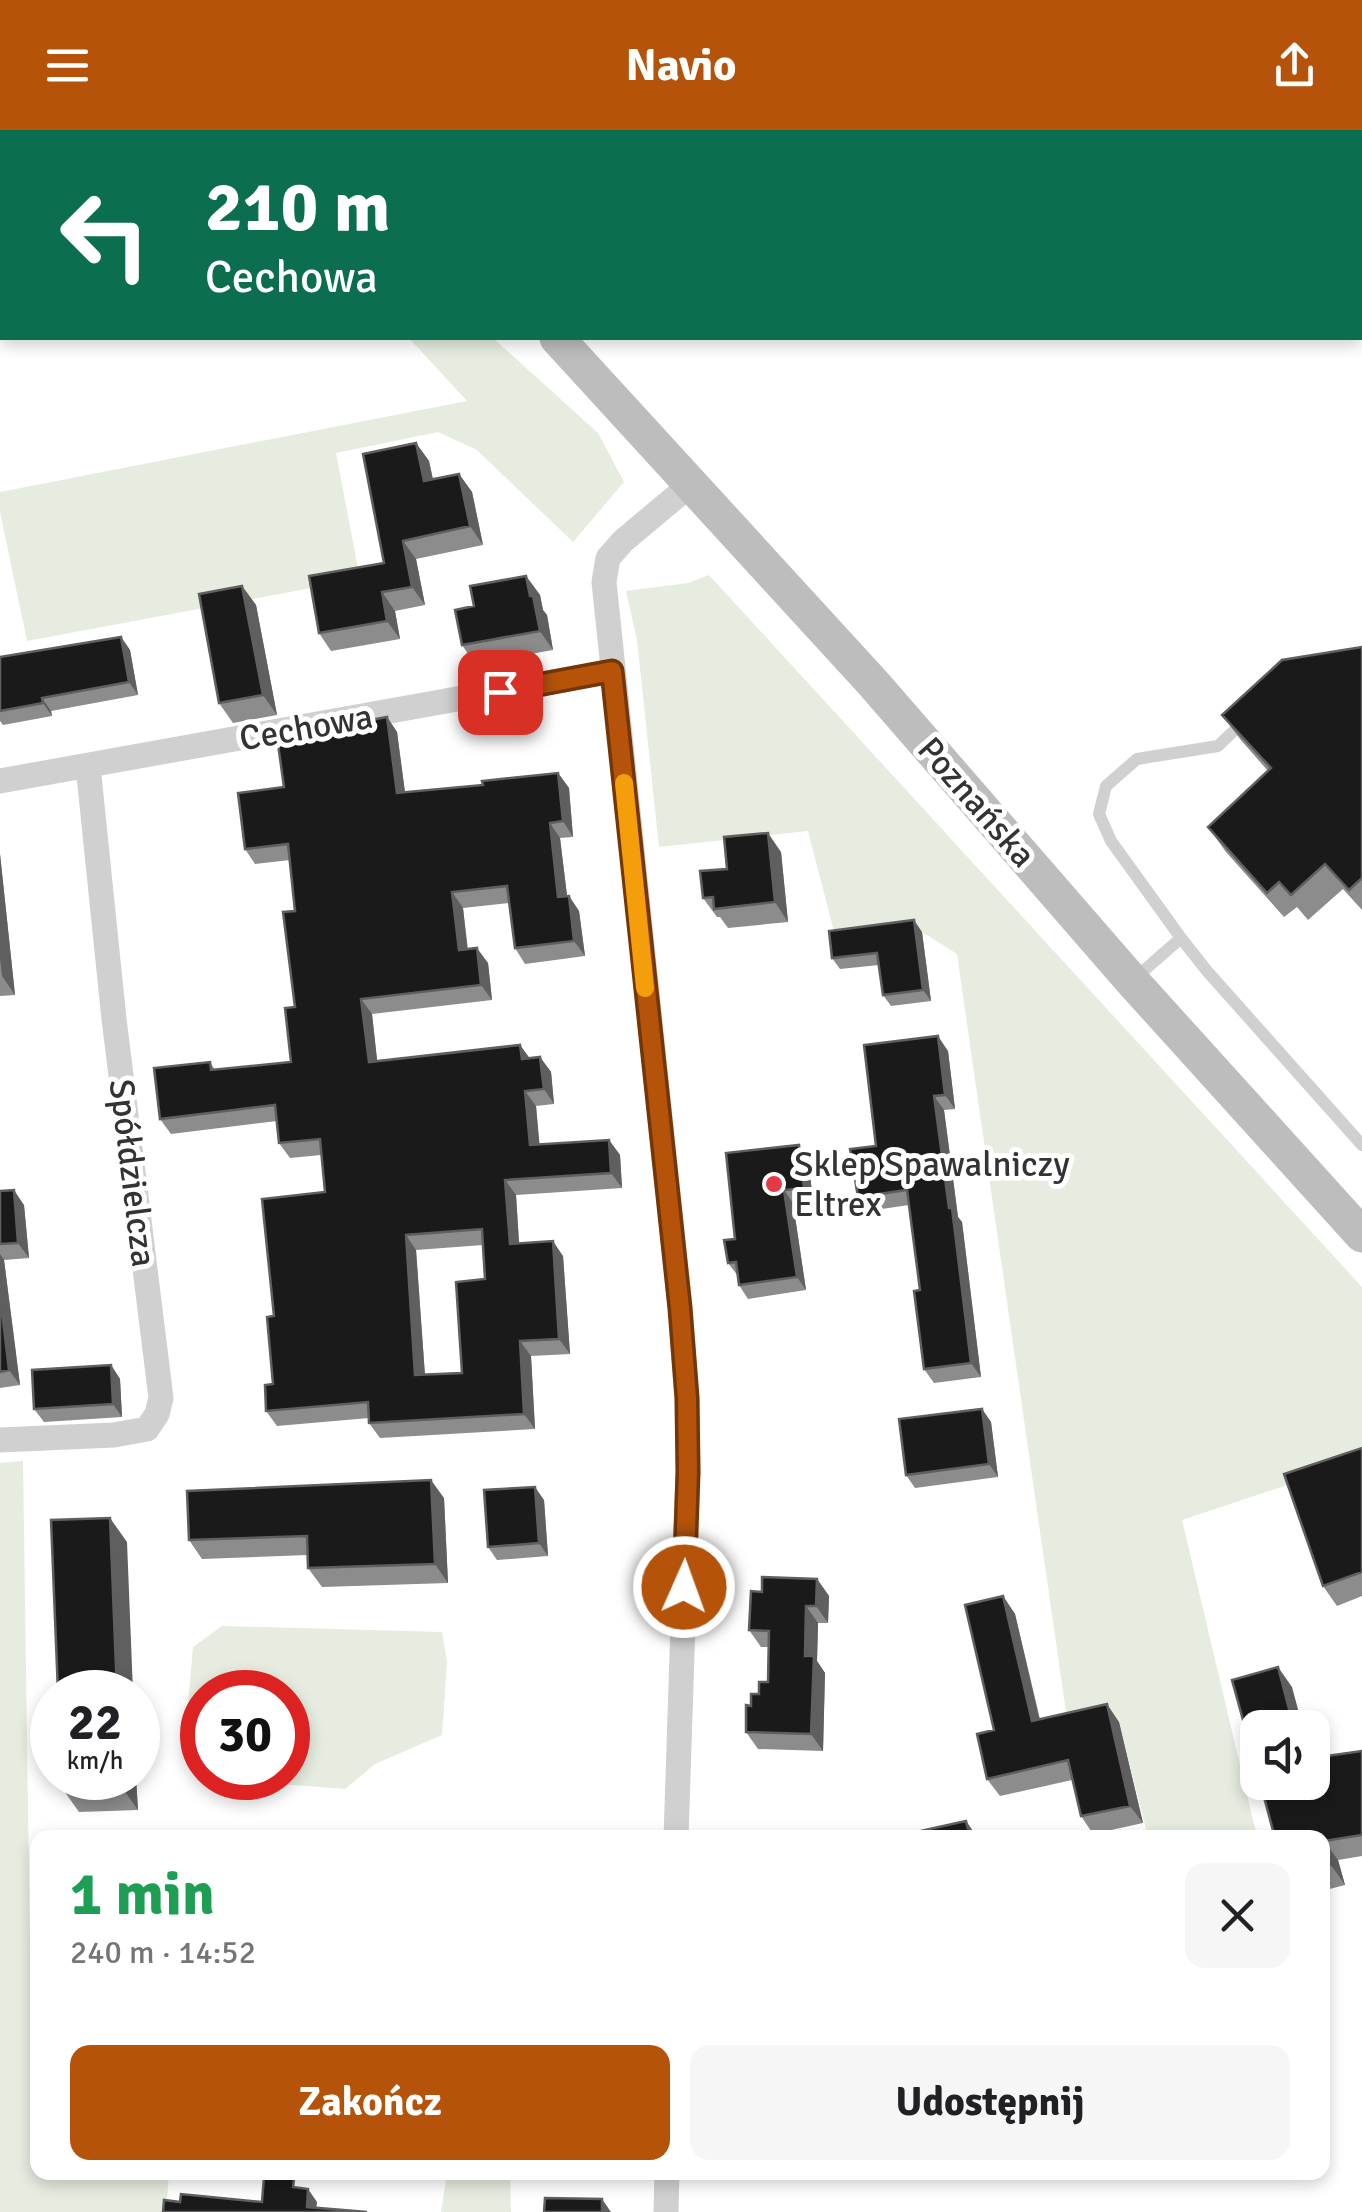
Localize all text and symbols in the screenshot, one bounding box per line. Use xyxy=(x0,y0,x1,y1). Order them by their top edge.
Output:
icon: menu xyxy=(40,38,95,93)
text: Navio xyxy=(625,38,737,93)
icon: share xyxy=(1267,38,1322,93)
text: 210 m xyxy=(205,164,390,250)
icon: left xyxy=(40,170,170,300)
text: Cechowa xyxy=(205,250,378,305)
pin xyxy=(458,650,543,735)
icon: arrive xyxy=(473,665,528,720)
street label: Cechowa xyxy=(236,695,376,760)
street label: Poznańska xyxy=(908,728,1045,876)
street label: Spółdzielcza xyxy=(100,1077,165,1269)
place label: Sklep Spawalniczy Eltrex xyxy=(794,1143,1070,1226)
marker: Sklep Spawalniczy Eltrex xyxy=(763,1173,785,1195)
position arrow xyxy=(632,1535,736,1639)
speed limit sign: 30 xyxy=(180,1670,310,1800)
text: 22 xyxy=(68,1692,122,1754)
map controls xyxy=(1240,1710,1330,1800)
button: sound xyxy=(1240,1710,1330,1800)
text: km/h xyxy=(67,1745,123,1776)
text: 1 min xyxy=(70,1858,215,1932)
button: close xyxy=(1185,1863,1290,1968)
text: 240 m · 14:52 xyxy=(70,1933,256,1972)
button: Zakończ xyxy=(70,2045,670,2160)
button: Udostępnij xyxy=(690,2045,1290,2160)

